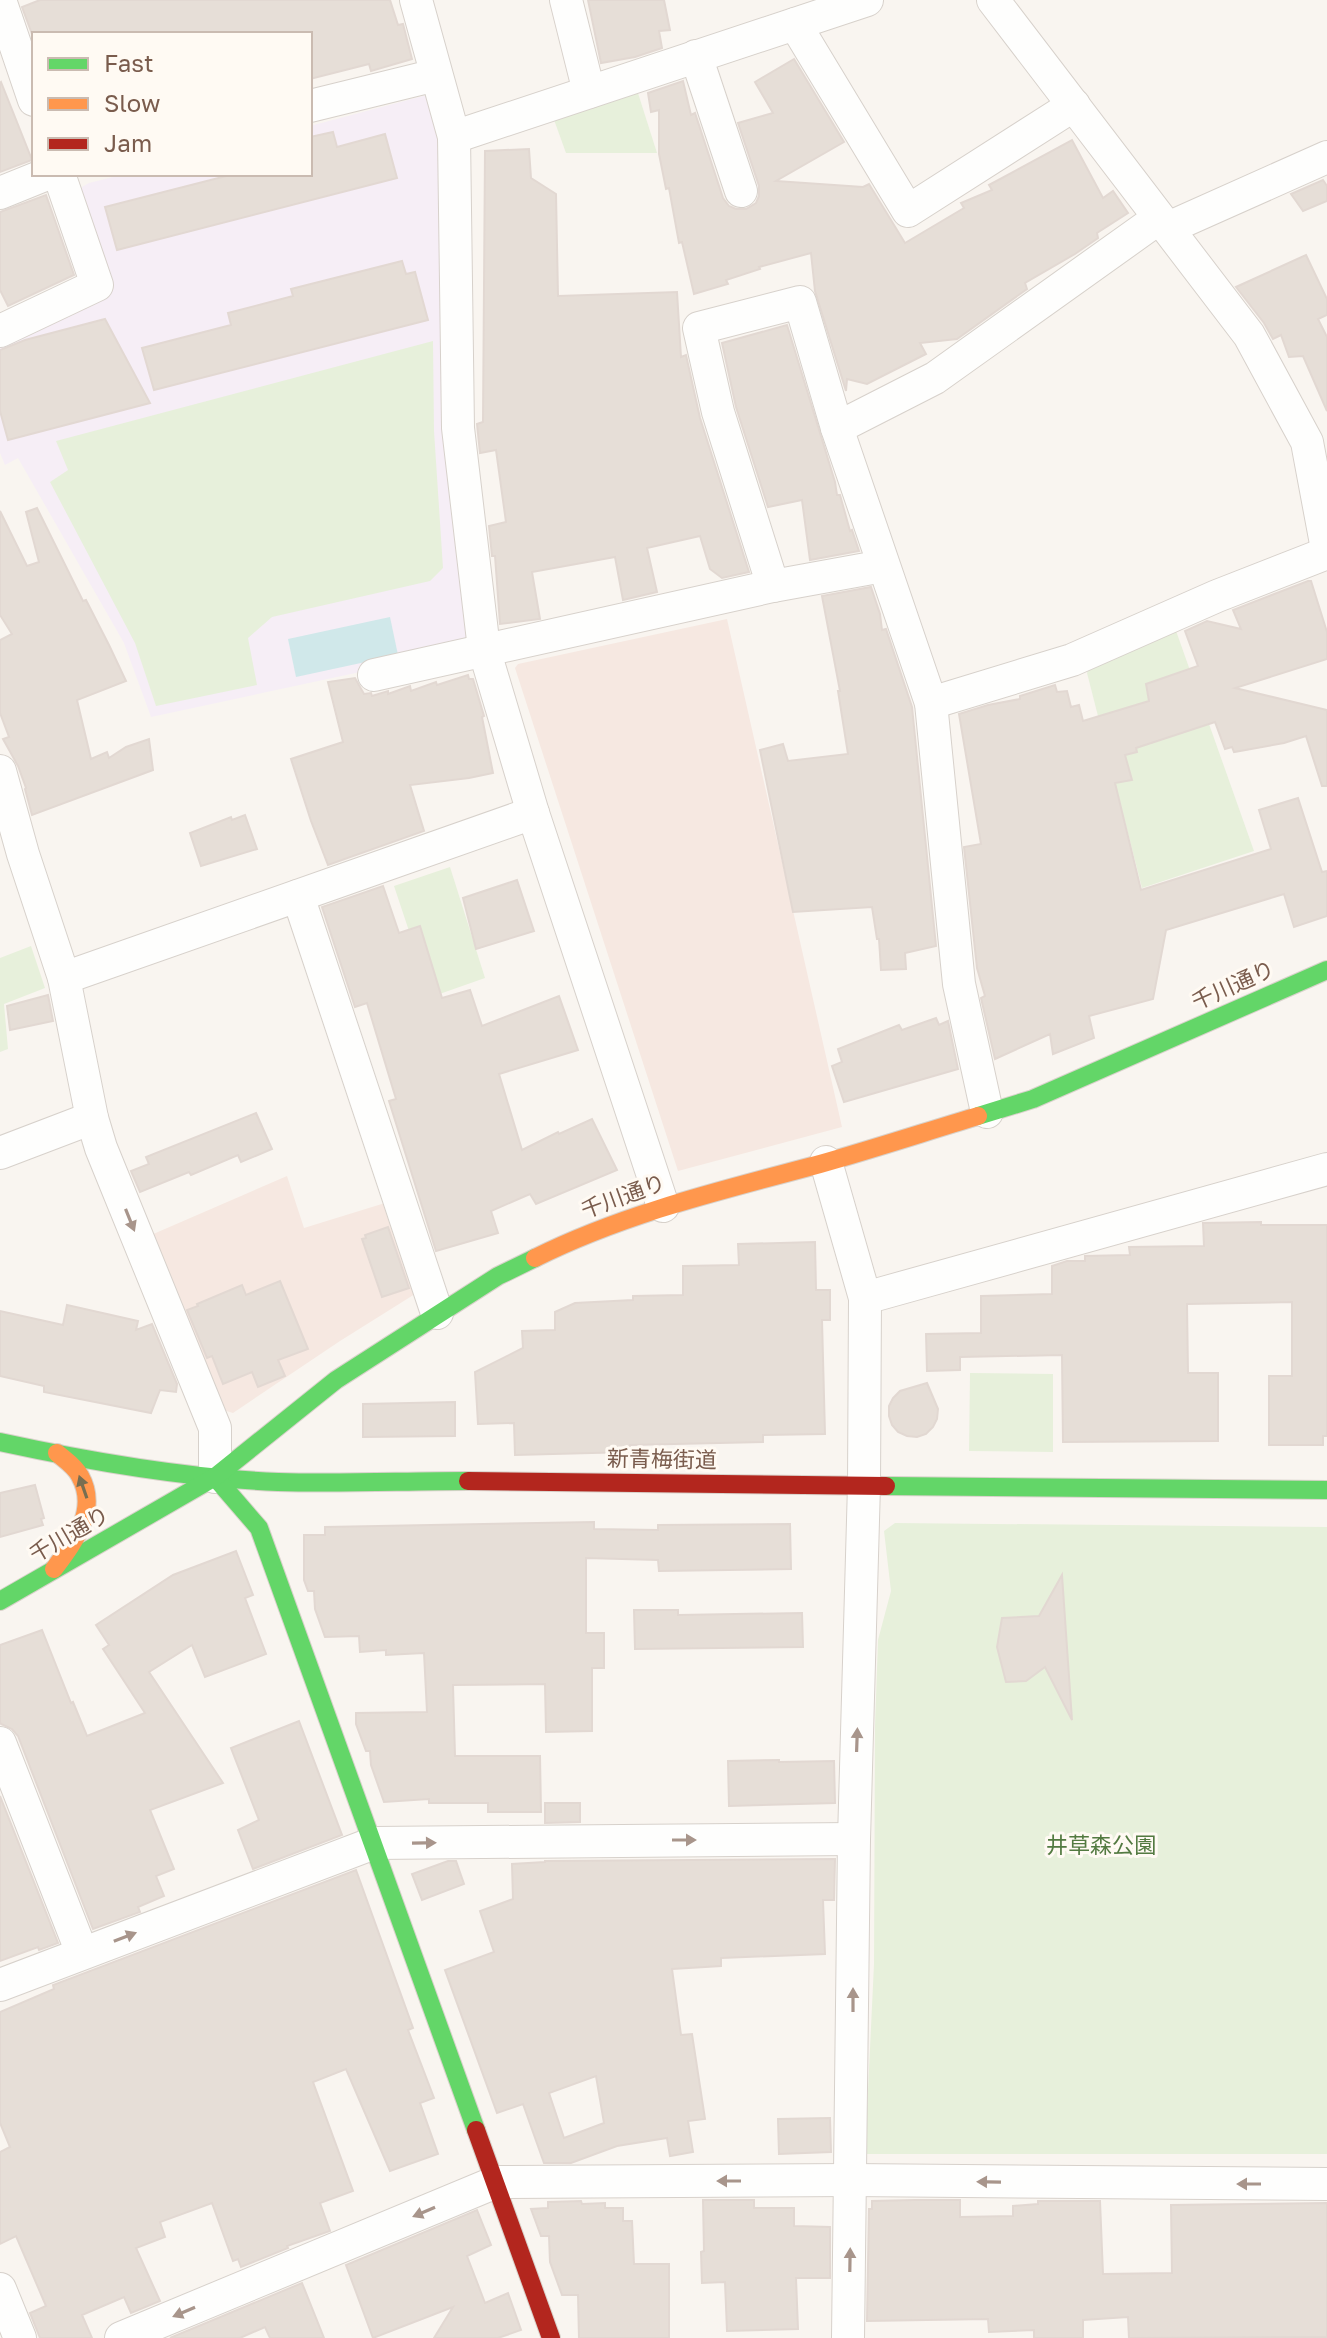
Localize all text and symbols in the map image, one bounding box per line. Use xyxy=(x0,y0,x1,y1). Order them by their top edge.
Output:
legend xyxy=(32,32,312,176)
text: Fast xyxy=(104,48,154,77)
text: Slow xyxy=(104,88,160,117)
text: Jam xyxy=(104,128,152,157)
street label: 千川通り xyxy=(1187,954,1278,1015)
street label: 千川通り xyxy=(577,1168,669,1223)
one-way arrow xyxy=(124,1208,137,1232)
street label: 新青梅街道 xyxy=(607,1444,717,1473)
one-way arrow xyxy=(76,1474,88,1498)
street label: 千川通り xyxy=(24,1500,114,1567)
one-way arrow xyxy=(850,1727,863,1752)
park label: 井草森公園 xyxy=(1046,1831,1156,1858)
one-way arrow xyxy=(672,1834,697,1846)
one-way arrow xyxy=(412,1836,437,1849)
one-way arrow xyxy=(113,1930,137,1943)
one-way arrow xyxy=(847,1987,859,2012)
one-way arrow xyxy=(716,2175,741,2187)
one-way arrow xyxy=(976,2176,1001,2188)
one-way arrow xyxy=(1236,2178,1261,2190)
one-way arrow xyxy=(412,2206,436,2219)
one-way arrow xyxy=(843,2247,856,2272)
one-way arrow xyxy=(172,2306,196,2319)

